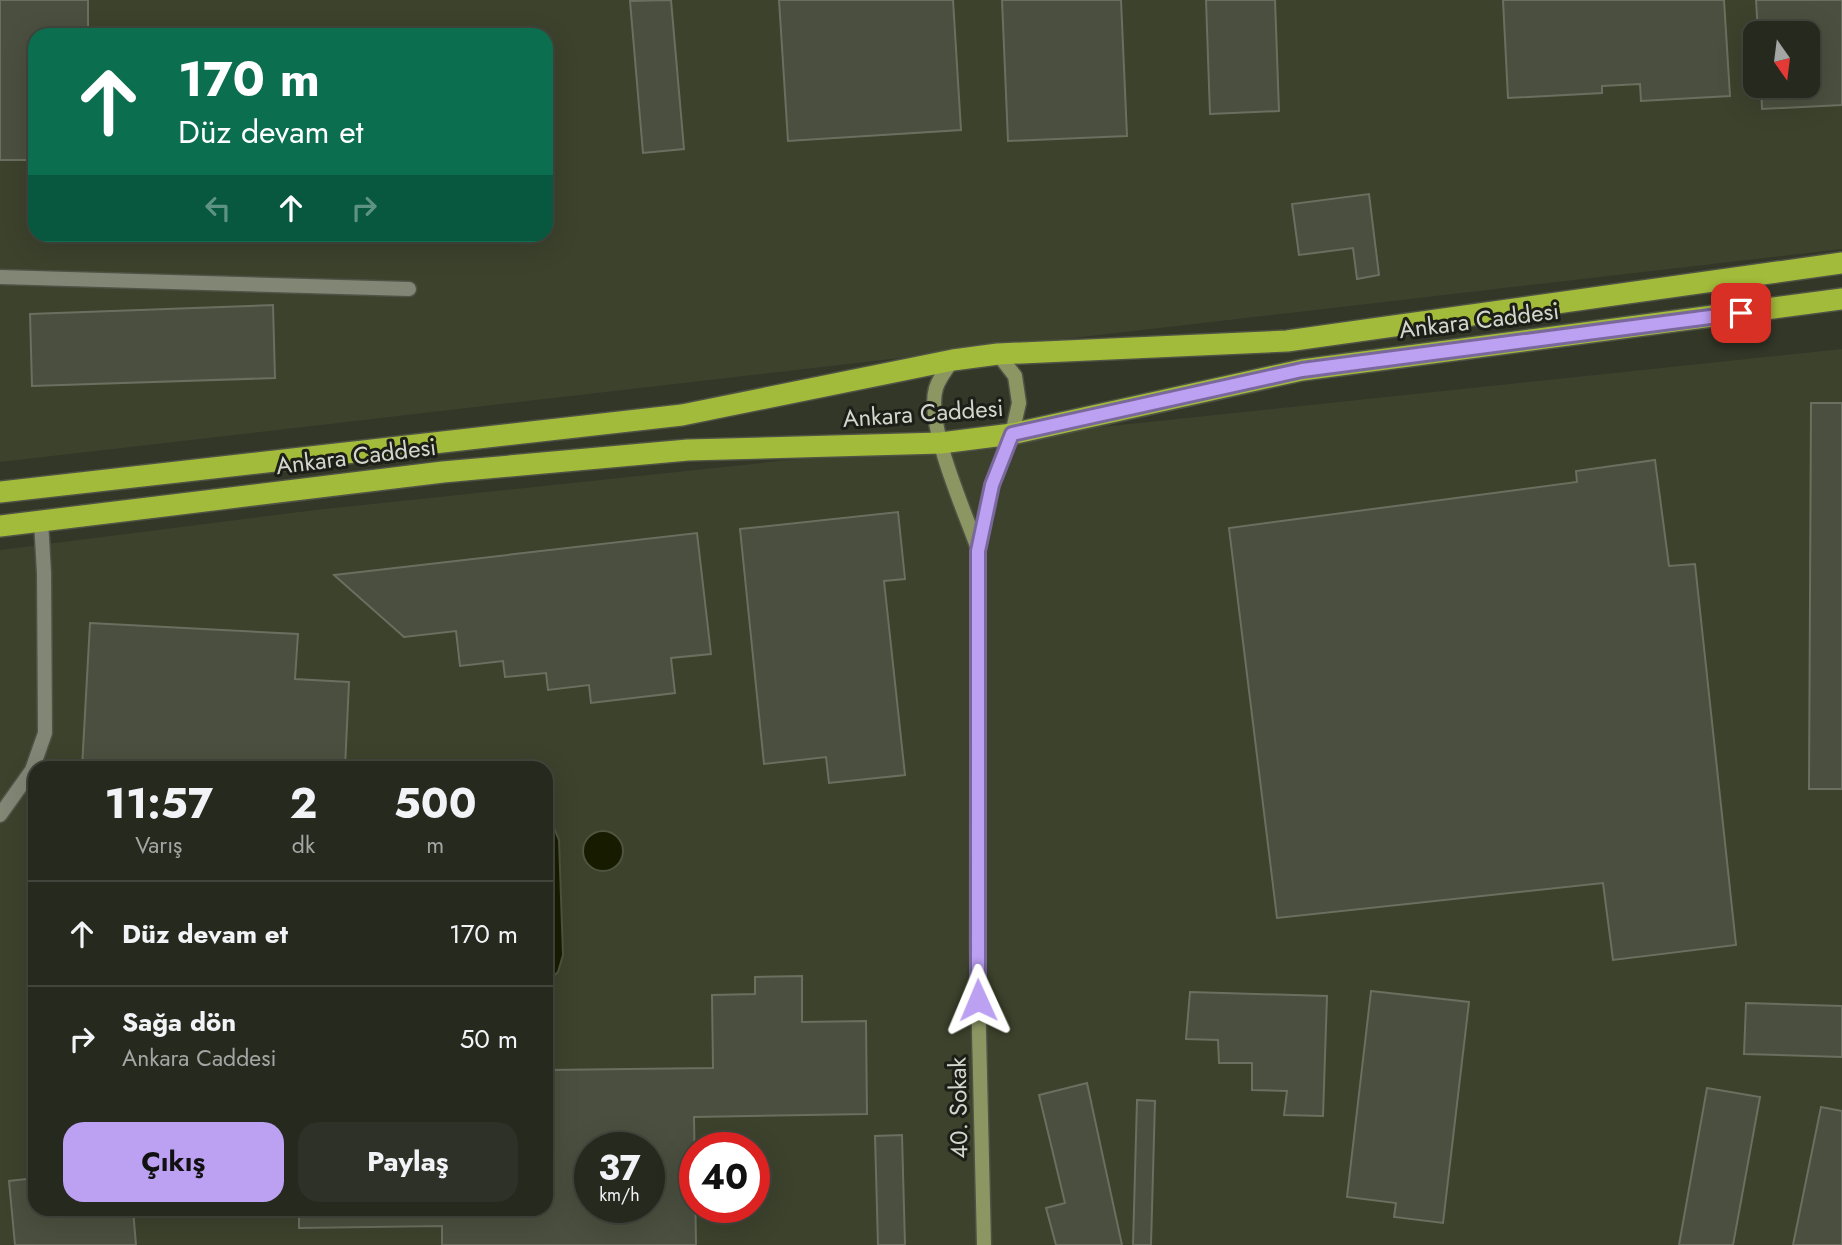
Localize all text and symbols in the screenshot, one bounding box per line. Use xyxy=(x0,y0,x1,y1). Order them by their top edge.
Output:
north arrow xyxy=(1743,21,1820,98)
map controls xyxy=(1743,21,1820,98)
text: 170 m xyxy=(178,44,320,114)
icon: ahead xyxy=(63,56,154,147)
text: Düz devam et xyxy=(178,109,363,155)
icon: left xyxy=(199,189,237,227)
icon: ahead xyxy=(272,189,310,227)
icon: right xyxy=(345,189,383,227)
pin xyxy=(1711,283,1771,343)
street label: Ankara Caddesi xyxy=(1397,293,1561,347)
icon: arrive xyxy=(1722,294,1760,332)
street label: Ankara Caddesi xyxy=(841,390,1005,436)
street label: Ankara Caddesi xyxy=(274,429,438,483)
text: 11:57 xyxy=(105,773,213,834)
text: 2 xyxy=(290,773,317,834)
text: 500 xyxy=(394,773,476,834)
text: Varış xyxy=(135,828,182,862)
text: dk xyxy=(292,828,315,862)
text: m xyxy=(426,828,444,862)
icon: ahead xyxy=(63,915,101,953)
text: Düz devam et xyxy=(122,915,288,953)
text: 170 m xyxy=(449,915,518,953)
position arrow xyxy=(941,963,1015,1037)
text: Sağa dön xyxy=(122,1003,236,1041)
icon: right xyxy=(63,1020,101,1058)
text: 50 m xyxy=(460,1020,518,1058)
text: Ankara Caddesi xyxy=(122,1041,276,1075)
street label: 40. Sokak xyxy=(940,1056,976,1159)
button: Çıkış xyxy=(63,1122,284,1202)
button: Paylaş xyxy=(298,1122,518,1202)
speed limit sign: 40 xyxy=(679,1132,770,1223)
text: 37 xyxy=(598,1143,641,1193)
text: km/h xyxy=(599,1182,640,1208)

